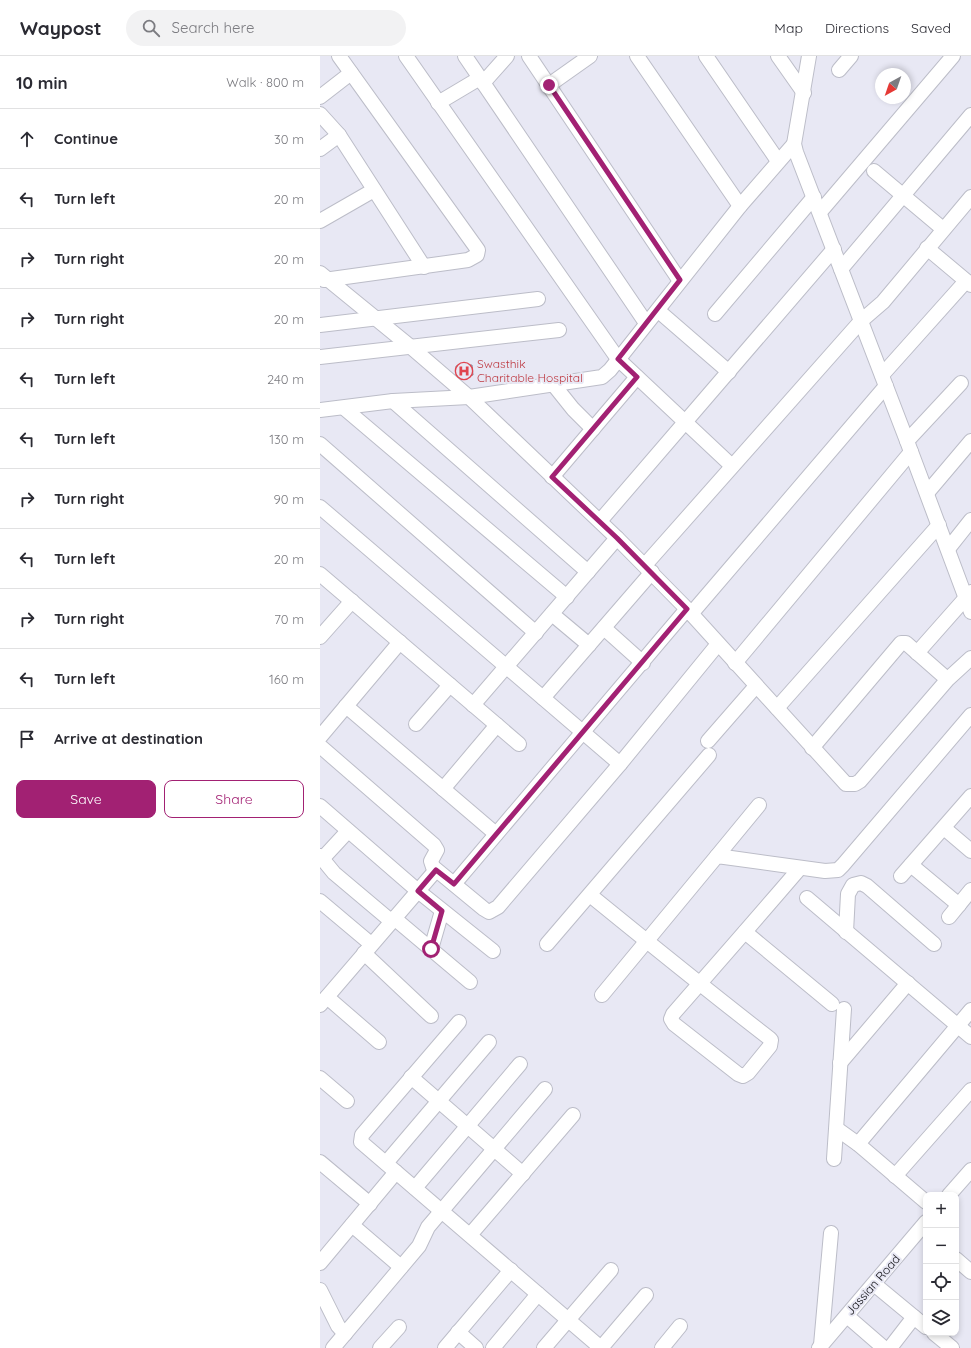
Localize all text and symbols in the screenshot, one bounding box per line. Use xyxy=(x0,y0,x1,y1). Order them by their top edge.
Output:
search box xyxy=(126,10,406,46)
text: Waypost xyxy=(20,16,102,40)
icon: search xyxy=(140,17,162,39)
text: Search here xyxy=(172,18,254,37)
text: Map xyxy=(774,19,803,37)
text: Directions xyxy=(825,19,889,37)
text: Saved xyxy=(911,19,951,37)
north arrow xyxy=(875,68,911,104)
text: 10 min xyxy=(16,72,68,93)
text: Walk · 800 m xyxy=(226,74,304,90)
route end xyxy=(540,76,558,94)
icon: ahead xyxy=(16,128,38,150)
text: Continue xyxy=(54,129,118,148)
text: 30 m xyxy=(274,131,304,147)
icon: left xyxy=(16,188,38,210)
text: Turn left xyxy=(54,189,116,208)
text: 20 m xyxy=(274,191,304,207)
icon: right xyxy=(16,248,38,270)
text: Turn right xyxy=(54,249,125,268)
text: 20 m xyxy=(274,251,304,267)
icon: right xyxy=(16,308,38,330)
text: Turn right xyxy=(54,309,125,328)
text: 20 m xyxy=(274,311,304,327)
place label: Swasthik Charitable Hospital xyxy=(477,356,583,385)
hospital icon: Swasthik Charitable Hospital xyxy=(454,361,474,381)
icon: left xyxy=(16,368,38,390)
text: Turn left xyxy=(54,369,116,388)
text: 240 m xyxy=(267,371,304,387)
icon: left xyxy=(16,428,38,450)
text: Turn left xyxy=(54,429,116,448)
text: 130 m xyxy=(269,431,304,447)
icon: right xyxy=(16,488,38,510)
text: Turn right xyxy=(54,489,125,508)
text: 90 m xyxy=(274,491,304,507)
icon: left xyxy=(16,548,38,570)
text: Turn left xyxy=(54,549,116,568)
text: 20 m xyxy=(274,551,304,567)
icon: right xyxy=(16,608,38,630)
text: Turn right xyxy=(54,609,125,628)
text: 70 m xyxy=(274,611,304,627)
icon: left xyxy=(16,668,38,690)
text: Turn left xyxy=(54,669,116,688)
text: 160 m xyxy=(269,671,304,687)
icon: arrive xyxy=(16,728,38,750)
text: Arrive at destination xyxy=(54,729,203,748)
button: Save xyxy=(16,780,156,818)
button: Share xyxy=(164,780,304,818)
route start xyxy=(422,940,440,958)
map controls xyxy=(923,1192,959,1336)
button: + xyxy=(923,1192,959,1228)
button: − xyxy=(923,1228,959,1264)
street label: Jassian Road xyxy=(842,1251,903,1318)
button: locate xyxy=(923,1264,959,1300)
button: layers xyxy=(923,1300,959,1336)

